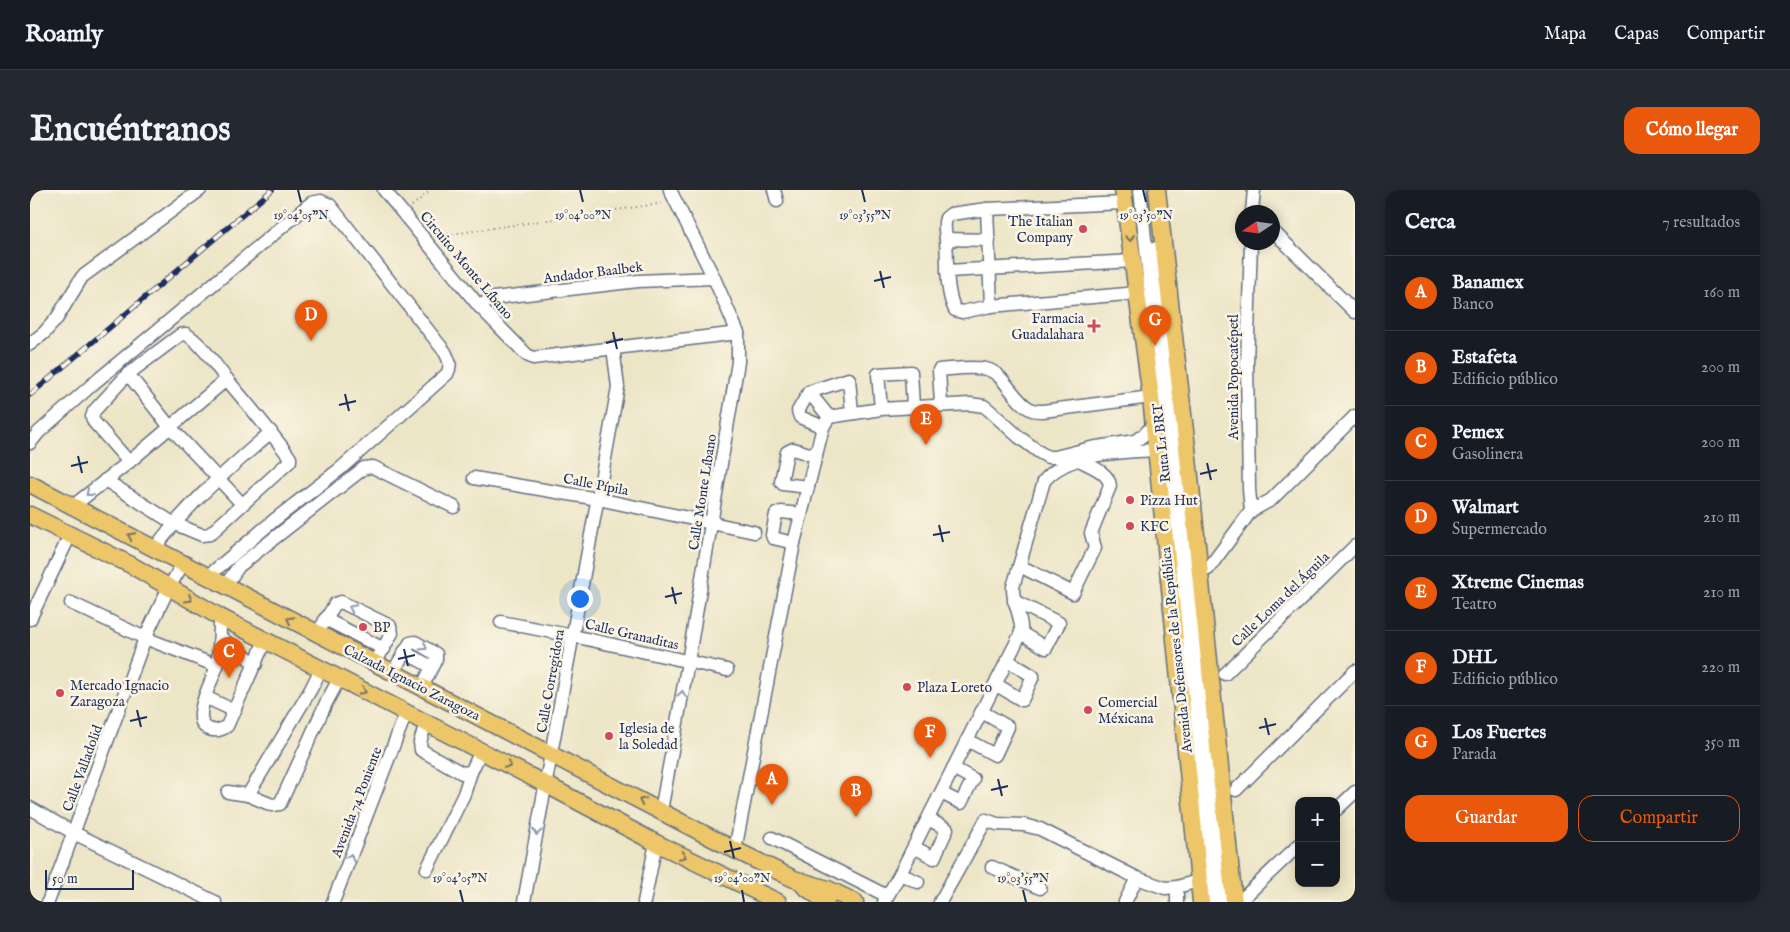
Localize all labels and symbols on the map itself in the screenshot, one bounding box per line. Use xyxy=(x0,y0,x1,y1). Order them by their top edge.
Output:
north arrow xyxy=(1235,205,1280,250)
text: 19°04'05"N xyxy=(273,208,329,223)
street label: Circuito Monte Líbano xyxy=(416,208,517,324)
text: 19°04'00"N xyxy=(555,208,612,223)
text: 19°03'55"N xyxy=(839,208,892,223)
text: 19°03'50"N xyxy=(1119,208,1173,223)
place label: The Italian Company xyxy=(1008,213,1074,247)
marker: The Italian Company xyxy=(1077,223,1089,235)
one-way arrow xyxy=(1124,235,1135,243)
street label: Andador Baalbek xyxy=(541,258,644,288)
pin: D xyxy=(295,300,327,341)
pin: G xyxy=(1139,305,1171,346)
place label: Farmacia Guadalahara xyxy=(1011,310,1085,344)
street label: Avenida Popocatépetl xyxy=(1225,314,1243,441)
marker: Farmacia Guadalahara xyxy=(1088,320,1100,332)
street label: Ruta L1 BRT xyxy=(1149,402,1175,483)
pin: E xyxy=(910,404,942,445)
street label: Calle Monte Líbano xyxy=(685,432,721,552)
street label: Calle Pípila xyxy=(562,470,631,500)
one-way arrow xyxy=(86,487,95,496)
place label: Pizza Hut xyxy=(1140,492,1198,510)
marker: Pizza Hut xyxy=(1124,494,1136,506)
place label: KFC xyxy=(1140,518,1169,536)
marker: KFC xyxy=(1124,520,1136,532)
one-way arrow xyxy=(127,532,136,542)
street label: Avenida Defensores de la República xyxy=(1157,545,1197,755)
street label: Calle Loma del Águila xyxy=(1227,547,1334,651)
your location xyxy=(567,586,593,612)
one-way arrow xyxy=(183,592,192,602)
one-way arrow xyxy=(348,604,357,614)
street label: Calle Granaditas xyxy=(583,615,681,655)
one-way arrow xyxy=(287,616,296,626)
place label: BP xyxy=(373,619,390,637)
marker: BP xyxy=(357,621,369,633)
street label: Calle Corregidora xyxy=(533,627,569,734)
pin: C xyxy=(213,637,245,678)
one-way arrow xyxy=(418,640,427,650)
street label: Calzada Ignacio Zaragoza xyxy=(340,641,484,726)
place label: Mercado Ignacio Zaragoza xyxy=(70,677,170,711)
place label: Plaza Loreto xyxy=(917,679,992,697)
marker: Plaza Loreto xyxy=(901,681,913,693)
one-way arrow xyxy=(358,685,367,695)
marker: Mercado Ignacio Zaragoza xyxy=(54,687,66,699)
one-way arrow xyxy=(677,690,687,698)
place label: Comercial Méxicana xyxy=(1098,694,1158,728)
marker: Comercial Méxicana xyxy=(1082,704,1094,716)
pin: F xyxy=(914,717,946,758)
place label: Iglesia de la Soledad xyxy=(619,720,678,754)
street label: Calle Valladolid xyxy=(59,722,107,814)
marker: Iglesia de la Soledad xyxy=(603,730,615,742)
street label: Avenida 74 Poniente xyxy=(327,744,387,861)
one-way arrow xyxy=(503,759,512,769)
pin: A xyxy=(756,764,788,805)
pin: B xyxy=(840,776,872,817)
one-way arrow xyxy=(638,797,647,807)
one-way arrow xyxy=(532,827,542,836)
one-way arrow xyxy=(678,850,687,861)
one-way arrow xyxy=(345,853,355,861)
scale bar xyxy=(45,867,134,890)
text: 19°04'05"N xyxy=(432,871,488,886)
text: 19°04'00"N xyxy=(714,871,771,886)
text: 19°03'55"N xyxy=(997,871,1050,886)

